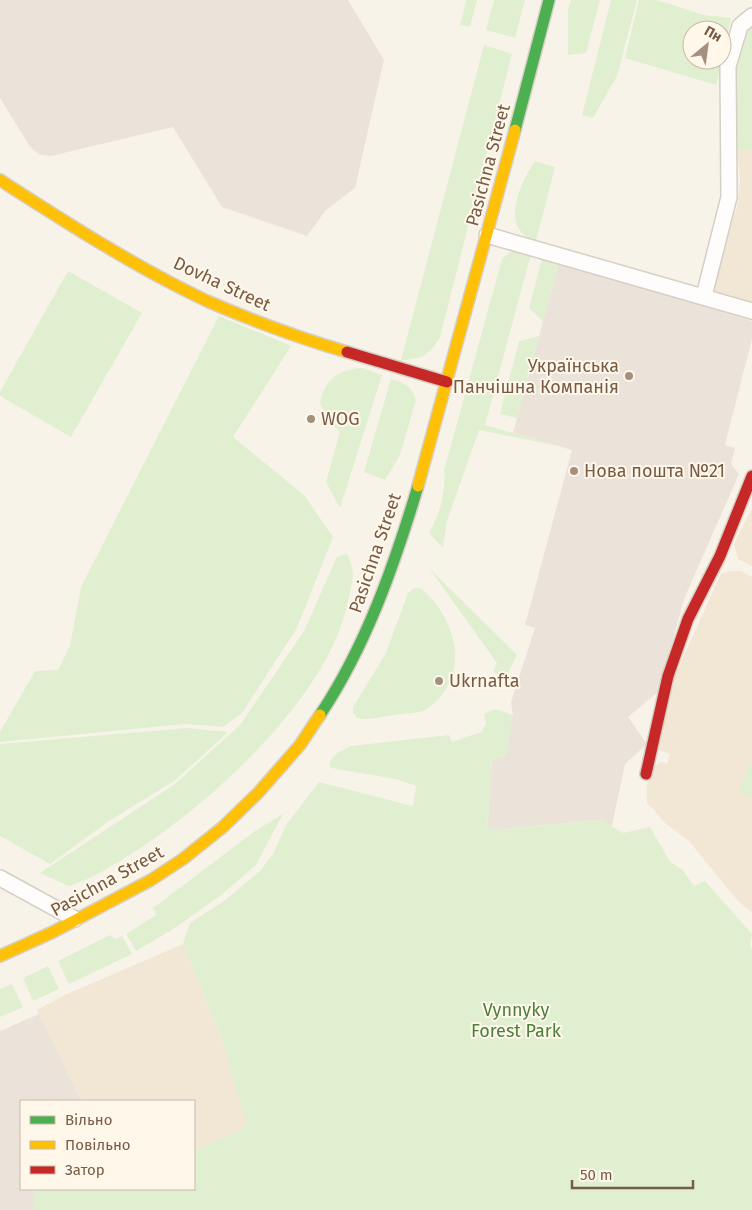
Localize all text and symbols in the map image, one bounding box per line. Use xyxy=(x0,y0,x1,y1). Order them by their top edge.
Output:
north arrow xyxy=(682,20,732,70)
text: Пн xyxy=(701,22,725,46)
street label: Pasichna Street xyxy=(461,101,515,229)
street label: Dovha Street xyxy=(170,252,275,316)
place label: Українська Панчішна Компанія xyxy=(453,355,619,398)
marker: Українська Панчішна Компанія xyxy=(623,370,635,382)
place label: WOG xyxy=(321,408,360,430)
marker: WOG xyxy=(305,413,317,425)
place label: Нова пошта №21 xyxy=(584,460,725,482)
marker: Нова пошта №21 xyxy=(568,465,580,477)
street label: Pasichna Street xyxy=(344,490,406,616)
place label: Ukrnafta xyxy=(449,670,520,692)
marker: Ukrnafta xyxy=(433,675,445,687)
street label: Pasichna Street xyxy=(47,841,168,921)
park label: Vynnyky Forest Park xyxy=(471,999,562,1042)
legend xyxy=(20,1100,195,1190)
text: Вільно xyxy=(65,1111,112,1129)
text: Повільно xyxy=(65,1136,131,1154)
scale bar xyxy=(572,1158,693,1190)
text: Затор xyxy=(65,1161,105,1179)
text: 50 m xyxy=(580,1166,613,1184)

